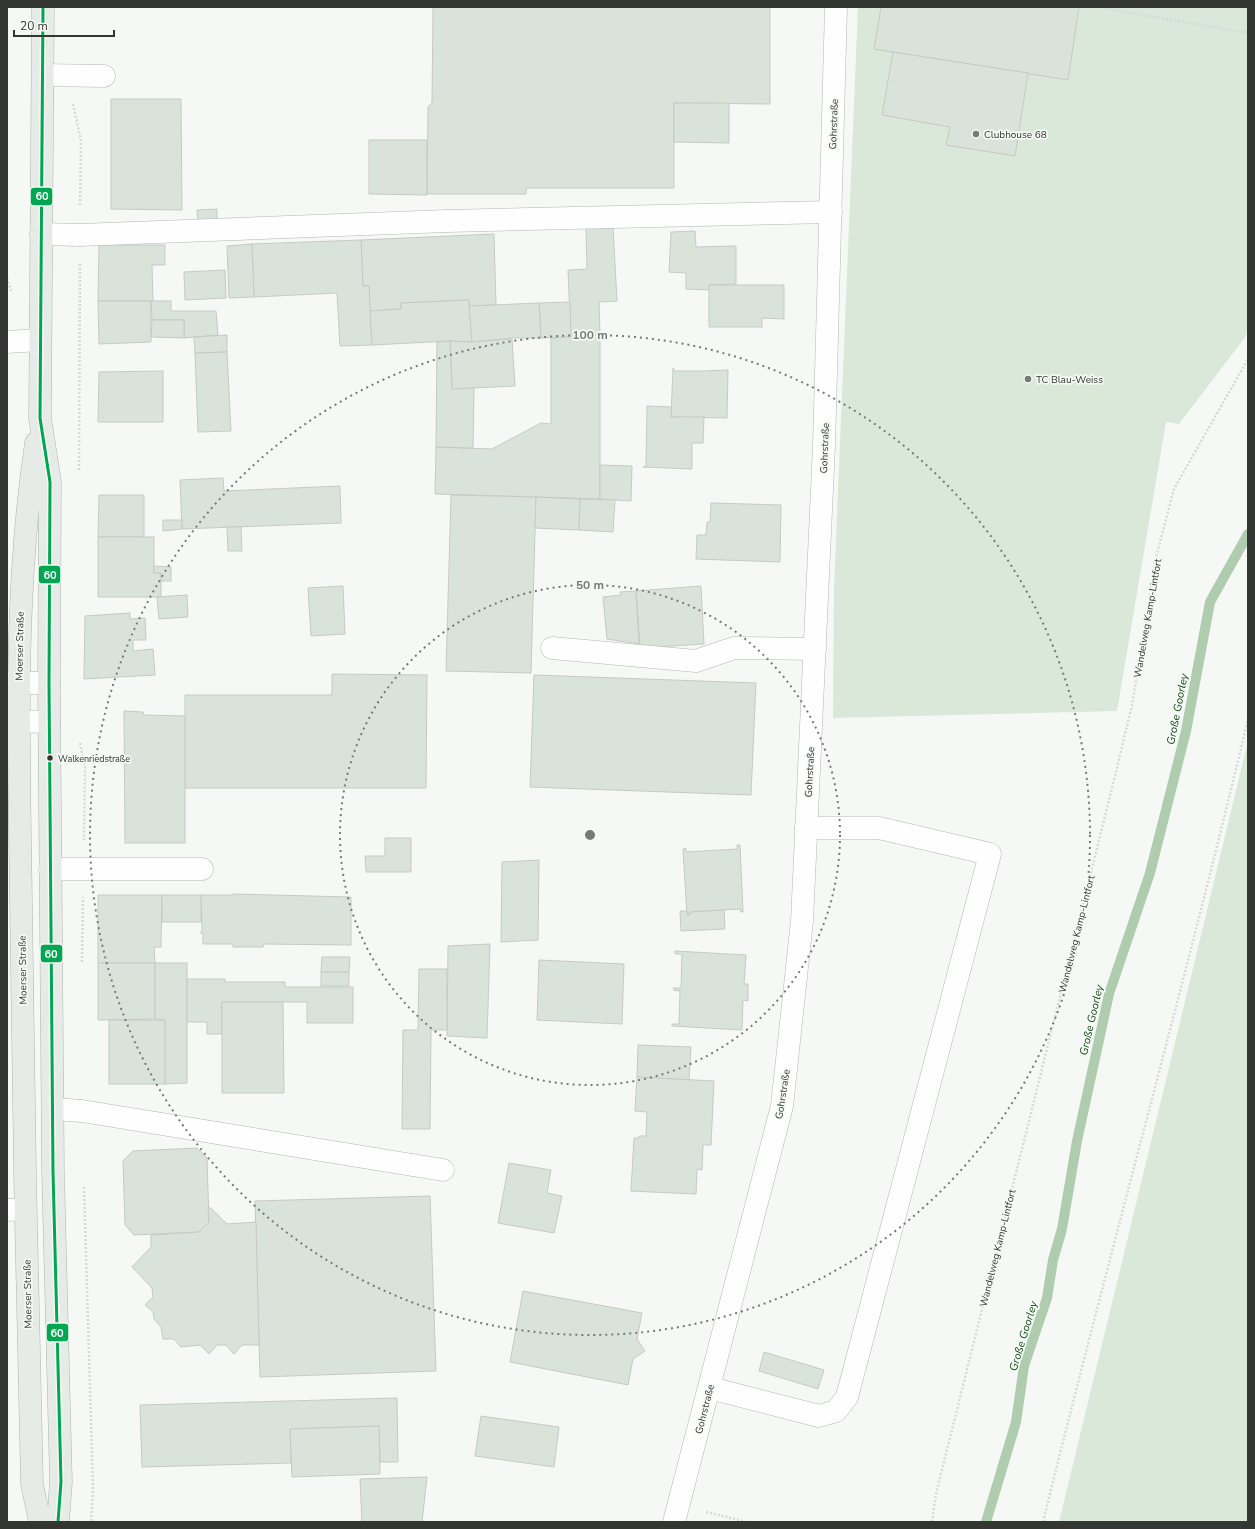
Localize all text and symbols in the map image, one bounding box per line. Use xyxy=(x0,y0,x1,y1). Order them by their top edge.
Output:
scale bar xyxy=(14,12,114,38)
text: 20 m xyxy=(20,18,48,34)
street label: Gohrstraße xyxy=(826,99,842,150)
place label: Clubhouse 68 xyxy=(984,128,1047,142)
marker: Clubhouse 68 xyxy=(971,129,981,139)
line badge: 60 xyxy=(30,187,53,206)
text: 60 xyxy=(35,189,49,204)
text: 100 m xyxy=(572,327,608,343)
place label: TC Blau-Weiss xyxy=(1036,373,1103,387)
marker: TC Blau-Weiss xyxy=(1023,374,1033,384)
street label: Gohrstraße xyxy=(817,423,833,474)
street label: Wandelweg Kamp-Lintfort xyxy=(1131,557,1165,679)
line badge: 60 xyxy=(38,565,61,584)
text: 60 xyxy=(43,568,57,583)
text: 50 m xyxy=(576,577,604,593)
street label: Moerser Straße xyxy=(12,611,28,681)
water label: Große Goorley xyxy=(1163,672,1192,746)
street label: Gohrstraße xyxy=(802,746,818,798)
marker: Walkenriedstraße xyxy=(45,753,55,763)
place label: Walkenriedstraße xyxy=(58,753,130,765)
centre of rings xyxy=(583,828,597,842)
street label: Wandelweg Kamp-Lintfort xyxy=(1056,873,1099,995)
street label: Moerser Straße xyxy=(15,935,31,1005)
line badge: 60 xyxy=(40,944,63,963)
text: 60 xyxy=(44,947,58,962)
water label: Große Goorley xyxy=(1076,983,1107,1057)
street label: Gohrstraße xyxy=(772,1068,794,1120)
street label: Wandelweg Kamp-Lintfort xyxy=(977,1187,1020,1309)
street label: Moerser Straße xyxy=(20,1259,36,1329)
water label: Große Goorley xyxy=(1006,1299,1041,1373)
line badge: 60 xyxy=(46,1323,69,1342)
text: 60 xyxy=(50,1326,64,1341)
street label: Gohrstraße xyxy=(692,1383,718,1435)

